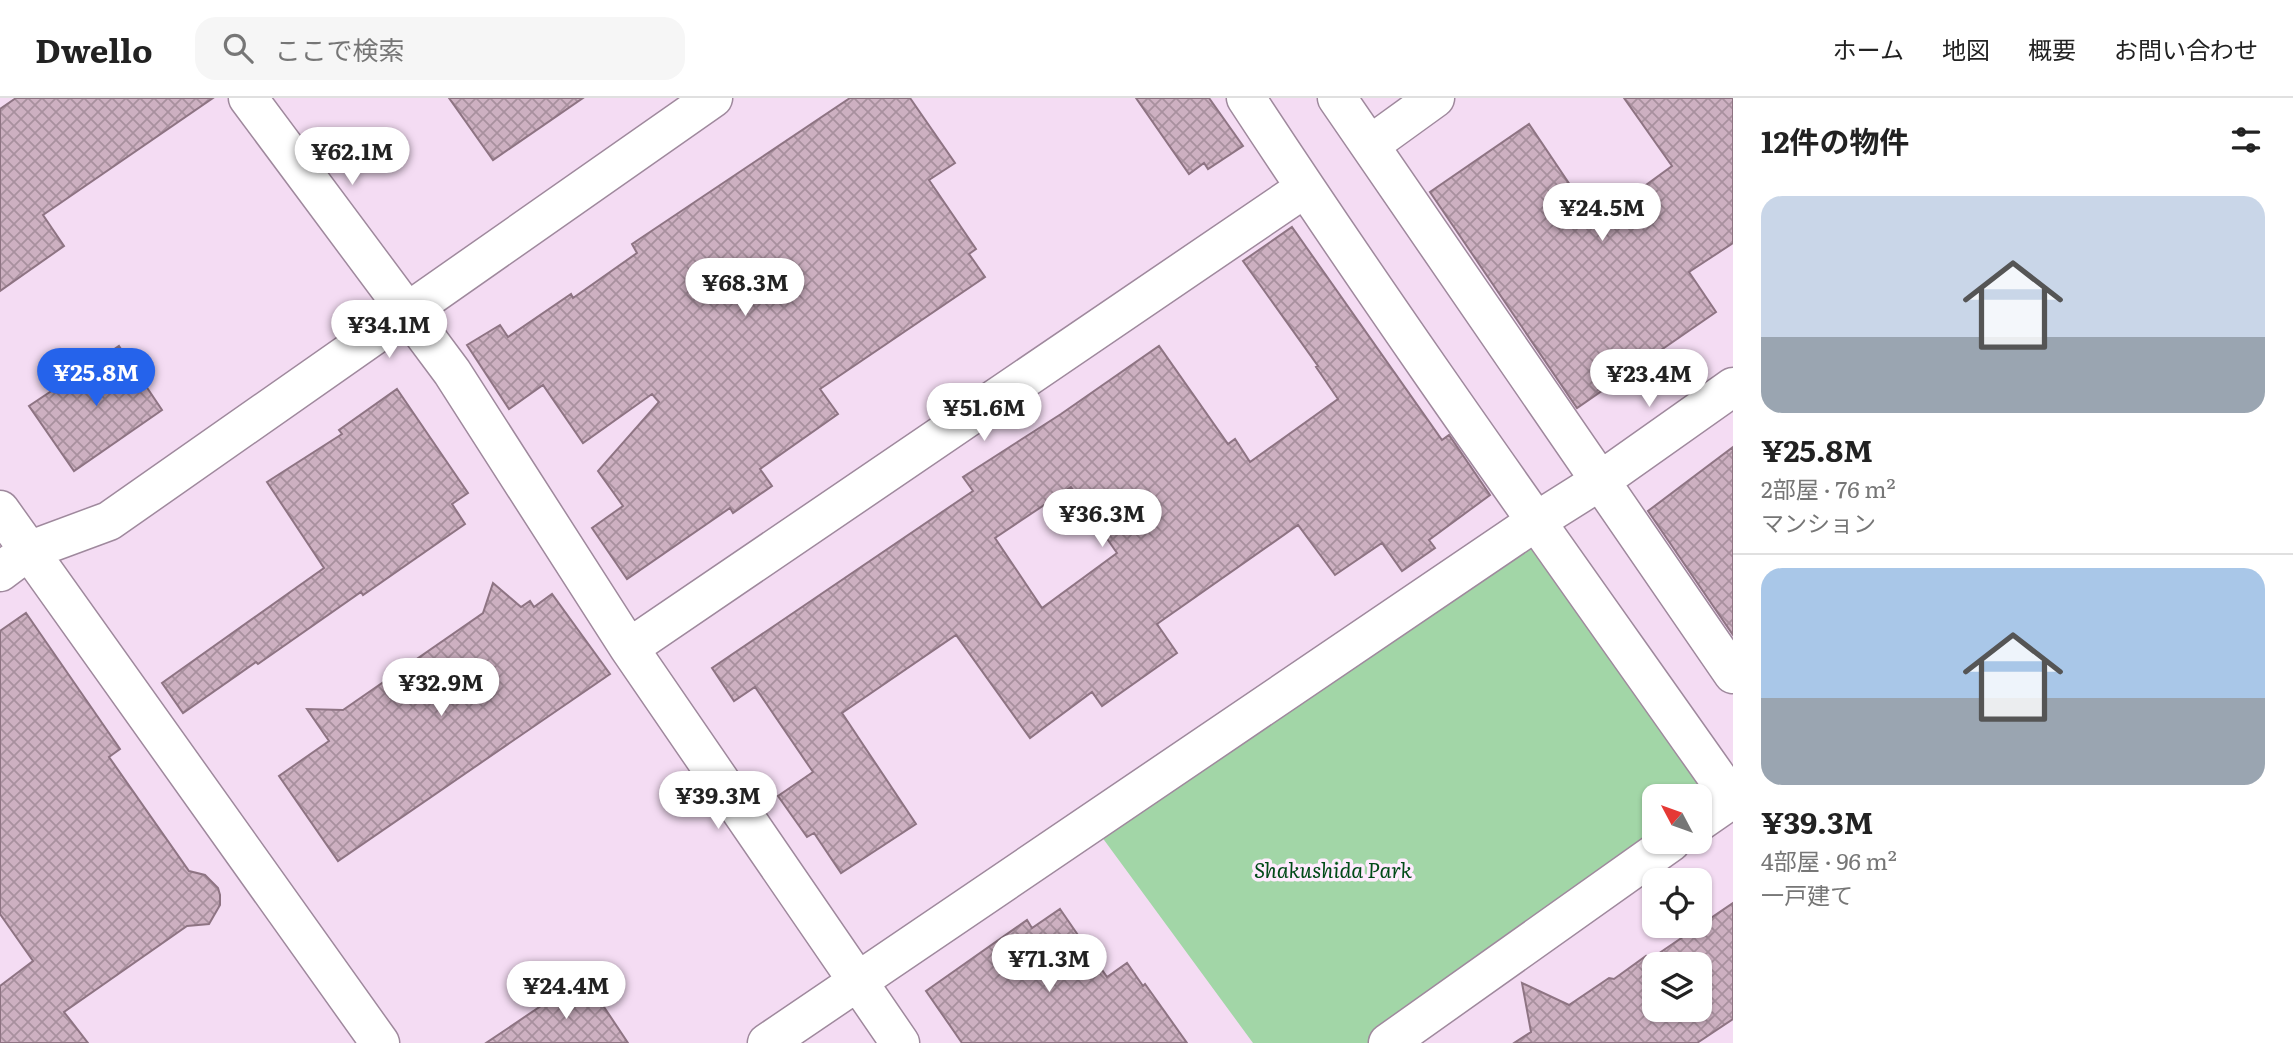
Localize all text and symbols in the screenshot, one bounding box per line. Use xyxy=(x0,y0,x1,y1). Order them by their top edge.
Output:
search box xyxy=(195,17,685,80)
text: Dwello xyxy=(35,24,153,73)
icon: search xyxy=(219,29,257,67)
text: ここで検索 xyxy=(275,29,405,68)
text: ホーム xyxy=(1833,31,1904,66)
text: 地図 xyxy=(1942,31,1990,66)
text: 概要 xyxy=(2028,31,2076,66)
text: お問い合わせ xyxy=(2114,31,2258,66)
text: 12件の物件 xyxy=(1761,118,1910,162)
icon: filters xyxy=(2227,121,2265,159)
pin: ¥62.1M xyxy=(295,127,409,187)
text: ¥62.1M xyxy=(311,133,393,167)
pin: ¥24.5M xyxy=(1545,184,1659,243)
text: ¥24.5M xyxy=(1559,189,1645,223)
icon: home xyxy=(1950,242,2076,368)
pin: ¥68.3M xyxy=(688,258,802,318)
text: ¥68.3M xyxy=(701,264,789,298)
pin: ¥34.1M xyxy=(332,300,446,360)
text: ¥34.1M xyxy=(347,306,431,340)
pin: ¥25.8M xyxy=(39,348,153,408)
pin: ¥23.4M xyxy=(1592,350,1706,409)
text: ¥25.8M xyxy=(53,354,139,388)
text: ¥23.4M xyxy=(1606,355,1692,389)
pin: ¥51.6M xyxy=(927,384,1041,443)
text: ¥51.6M xyxy=(943,389,1025,423)
text: ¥25.8M xyxy=(1761,427,1873,471)
text: 2部屋 · 76 m² xyxy=(1761,471,1896,505)
pin: ¥36.3M xyxy=(1045,490,1159,549)
text: ¥36.3M xyxy=(1059,495,1145,529)
text: マンション xyxy=(1761,505,1876,539)
icon: home xyxy=(1950,614,2076,740)
pin: ¥32.9M xyxy=(384,658,498,718)
text: ¥32.9M xyxy=(398,664,484,698)
pin: ¥39.3M xyxy=(661,772,775,831)
text: ¥39.3M xyxy=(675,777,761,811)
north arrow xyxy=(1642,784,1712,854)
map controls xyxy=(1642,784,1712,1022)
text: ¥39.3M xyxy=(1761,799,1873,843)
text: 4部屋 · 96 m² xyxy=(1761,843,1897,877)
park label: Shakushida Park xyxy=(1254,853,1412,884)
button: locate xyxy=(1642,868,1712,938)
text: 一戸建て xyxy=(1761,877,1853,911)
pin: ¥71.3M xyxy=(992,934,1106,994)
text: ¥71.3M xyxy=(1008,940,1090,974)
button: layers xyxy=(1642,952,1712,1022)
pin: ¥24.4M xyxy=(509,962,623,1021)
text: ¥24.4M xyxy=(523,967,609,1001)

